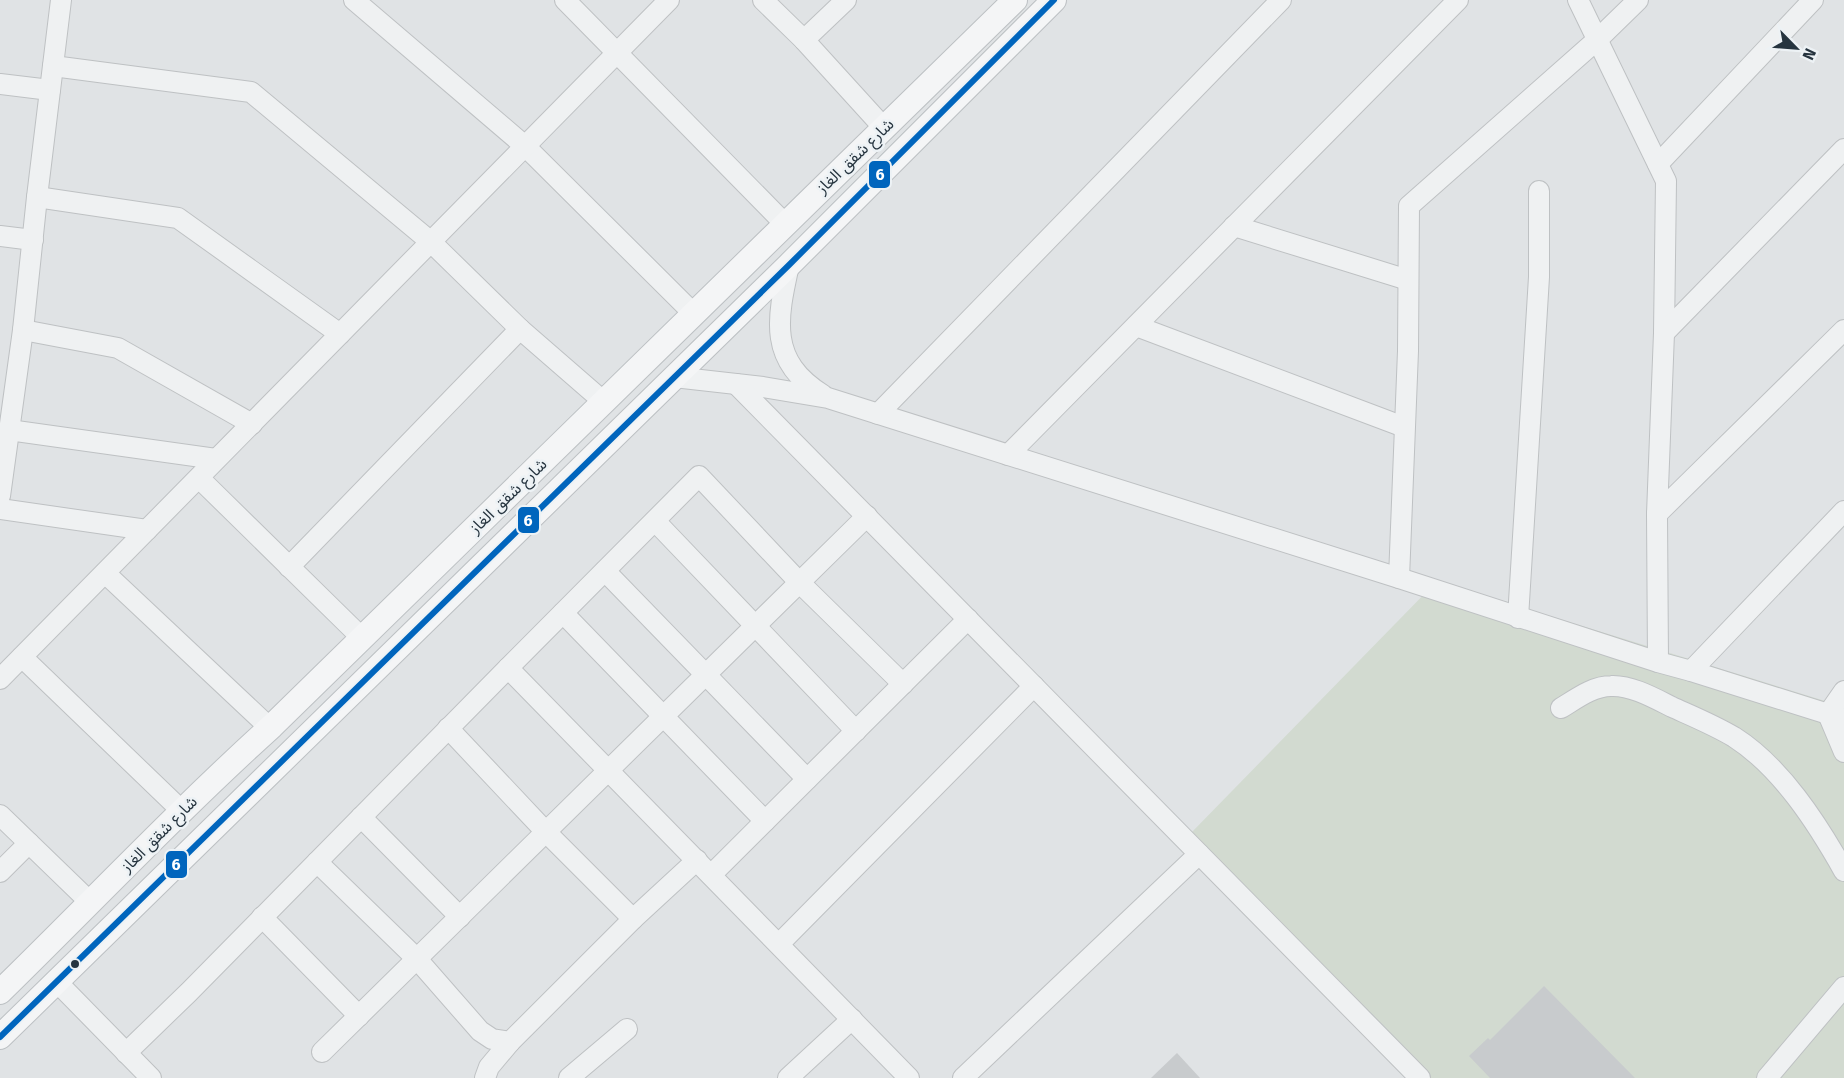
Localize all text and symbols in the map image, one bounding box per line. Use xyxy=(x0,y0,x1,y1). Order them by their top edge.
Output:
north arrow xyxy=(1766,18,1826,78)
text: N xyxy=(1798,45,1820,63)
street label: شارع شقق الغاز xyxy=(812,114,900,200)
line badge: 6 xyxy=(868,160,891,189)
text: 6 xyxy=(875,165,885,184)
street label: شارع شقق الغاز xyxy=(465,454,553,540)
line badge: 6 xyxy=(517,506,540,534)
text: 6 xyxy=(523,511,533,530)
street label: شارع شقق الغاز xyxy=(116,792,203,879)
line badge: 6 xyxy=(165,850,188,879)
text: 6 xyxy=(171,855,181,874)
unlabelled marker xyxy=(69,958,81,970)

